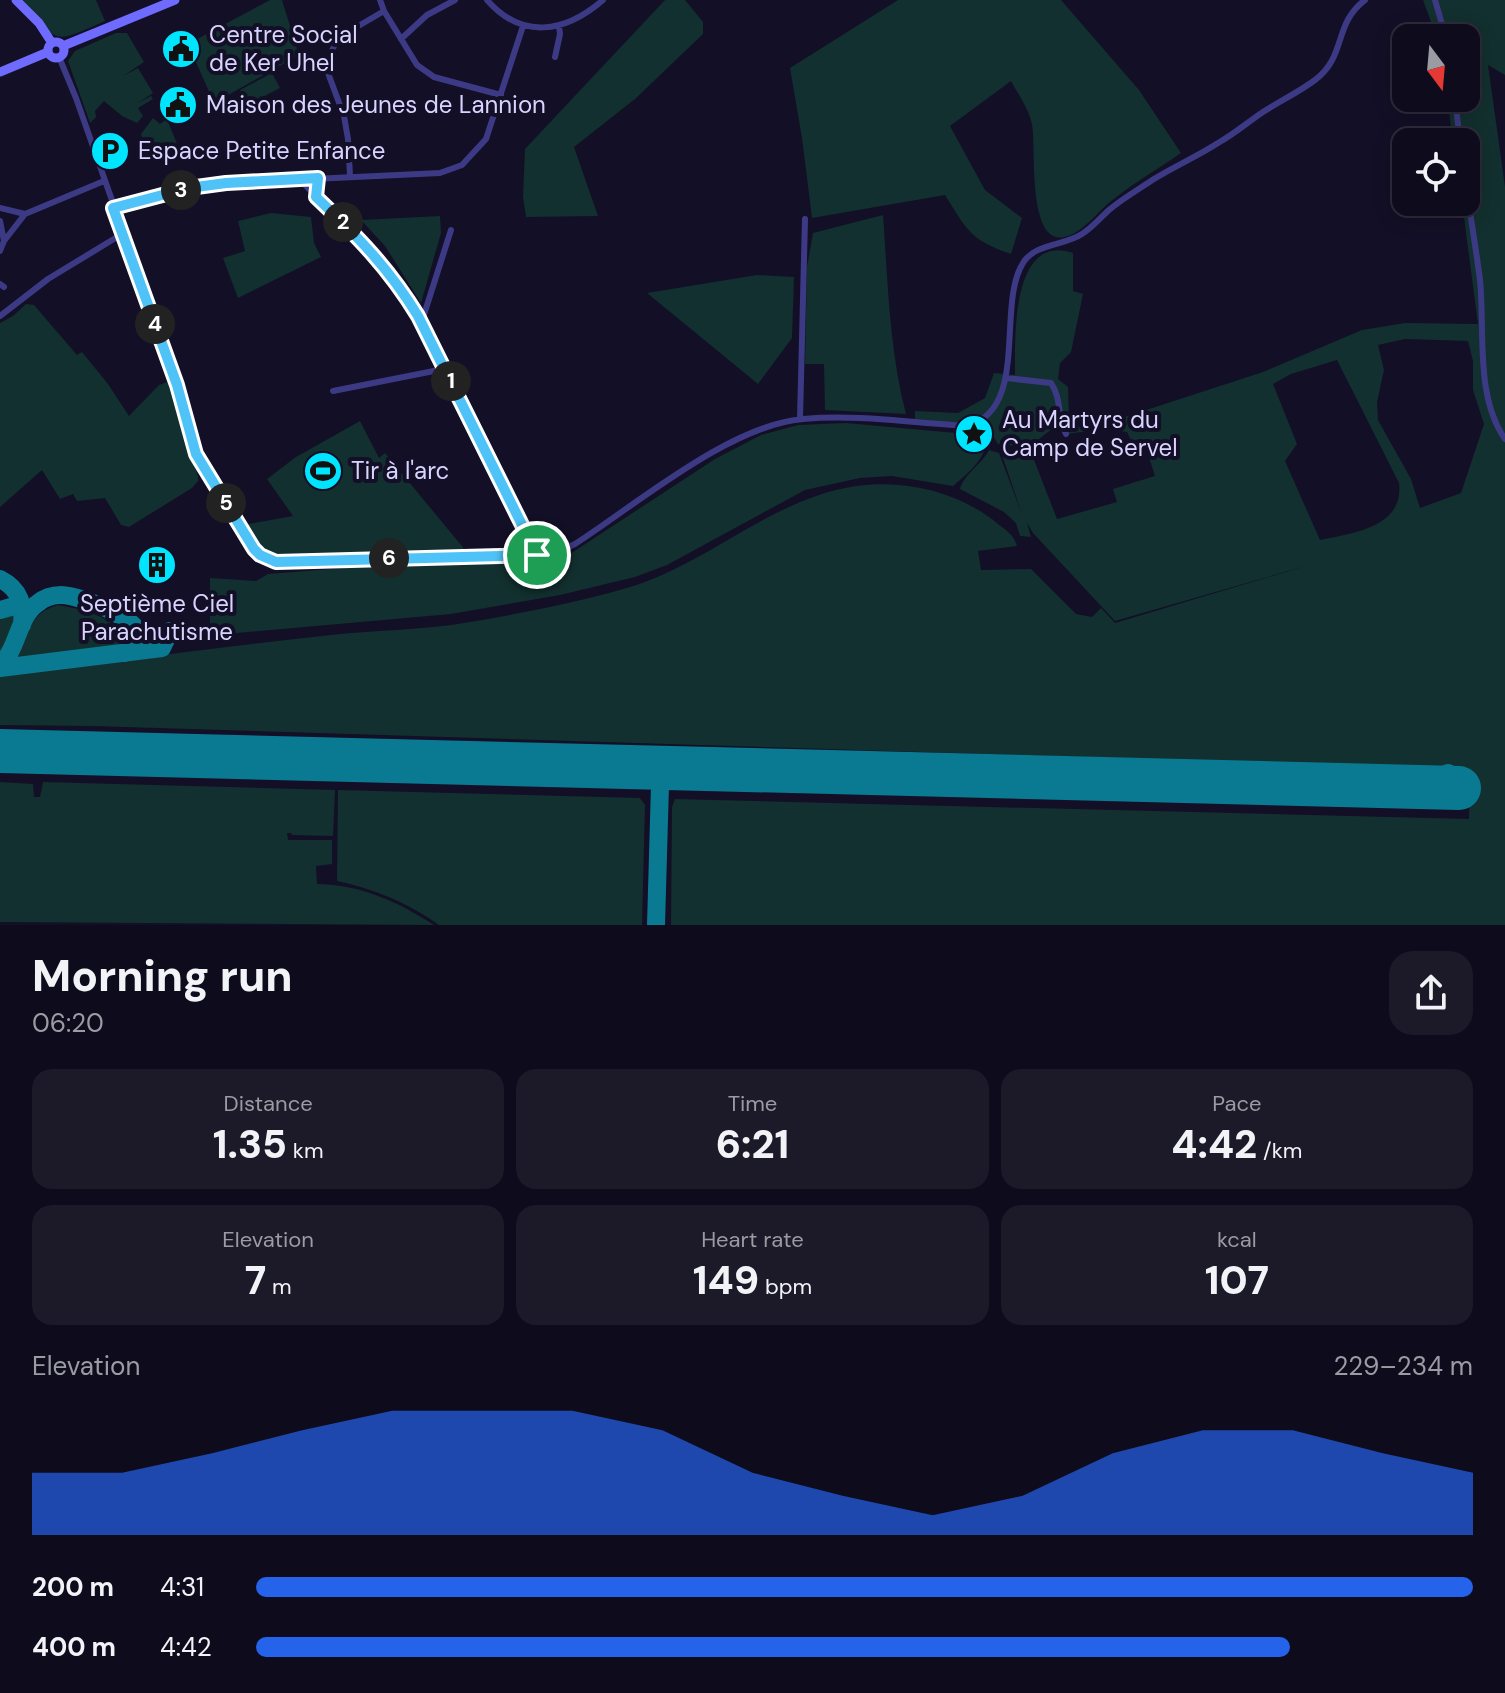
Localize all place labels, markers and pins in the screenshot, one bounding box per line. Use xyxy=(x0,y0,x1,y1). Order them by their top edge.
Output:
place label: Centre Social de Ker Uhel xyxy=(209,19,358,78)
public building icon: Centre Social de Ker Uhel xyxy=(160,28,202,70)
public building icon: Maison des Jeunes de Lannion xyxy=(157,84,199,126)
place label: Maison des Jeunes de Lannion xyxy=(206,89,546,120)
parking icon: Espace Petite Enfance xyxy=(89,130,131,172)
place label: Espace Petite Enfance xyxy=(138,135,385,166)
pin: 3 xyxy=(161,170,201,210)
pin: 2 xyxy=(323,202,363,242)
pin: 4 xyxy=(135,304,175,344)
pin: 1 xyxy=(431,361,471,401)
place label: Au Martyrs du Camp de Servel xyxy=(1002,404,1178,463)
place icon: Au Martyrs du Camp de Servel xyxy=(953,413,995,455)
sports icon: Tir à l'arc xyxy=(302,450,344,492)
place label: Tir à l'arc xyxy=(351,455,449,486)
pin: 5 xyxy=(206,483,246,523)
pin xyxy=(503,521,571,589)
pin: 6 xyxy=(369,538,409,578)
building icon: Septième Ciel Parachutisme xyxy=(136,544,178,586)
place label: Septième Ciel Parachutisme xyxy=(80,588,234,647)

